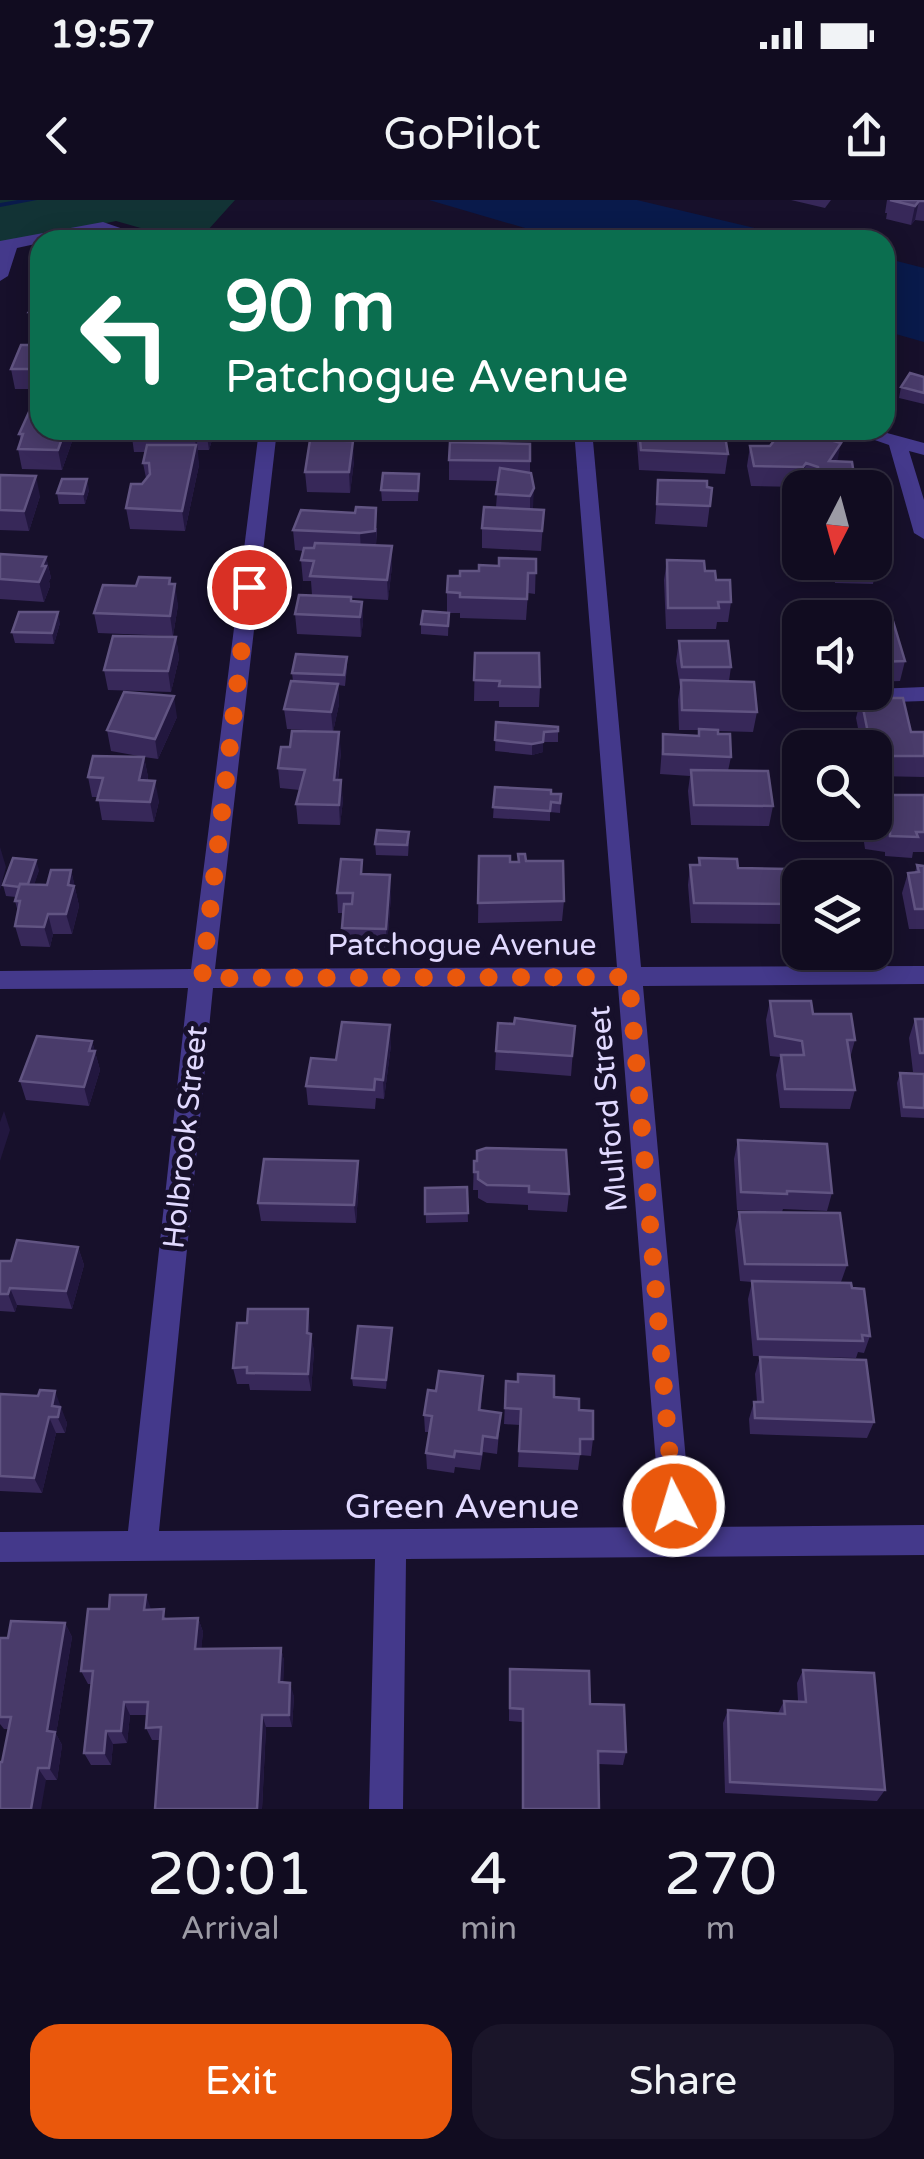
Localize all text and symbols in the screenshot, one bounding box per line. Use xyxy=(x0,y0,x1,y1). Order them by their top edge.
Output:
text: 19:57 xyxy=(50,12,155,58)
icon: back xyxy=(30,108,85,163)
text: GoPilot xyxy=(383,108,541,162)
icon: share xyxy=(839,108,894,163)
text: 90 m xyxy=(225,266,395,350)
icon: left xyxy=(60,270,190,400)
text: Patchogue Avenue xyxy=(225,351,628,405)
north arrow xyxy=(782,470,892,580)
map controls xyxy=(782,470,892,970)
pin xyxy=(207,545,292,630)
icon: arrive xyxy=(222,560,277,615)
button: sound xyxy=(782,600,892,710)
button: search xyxy=(782,730,892,840)
button: layers xyxy=(782,860,892,970)
street label: Patchogue Avenue xyxy=(328,927,596,964)
street label: Mulford Street xyxy=(581,1004,636,1214)
street label: Holbrook Street xyxy=(155,1024,216,1251)
position arrow xyxy=(622,1454,726,1558)
street label: Green Avenue xyxy=(345,1486,579,1528)
text: 20:01 xyxy=(147,1839,313,1911)
text: 4 xyxy=(470,1839,507,1911)
text: 270 xyxy=(664,1839,777,1911)
text: Arrival xyxy=(181,1910,280,1948)
text: min xyxy=(460,1910,517,1948)
text: m xyxy=(706,1910,735,1948)
button: Exit xyxy=(30,2024,452,2139)
button: Share xyxy=(472,2024,894,2139)

